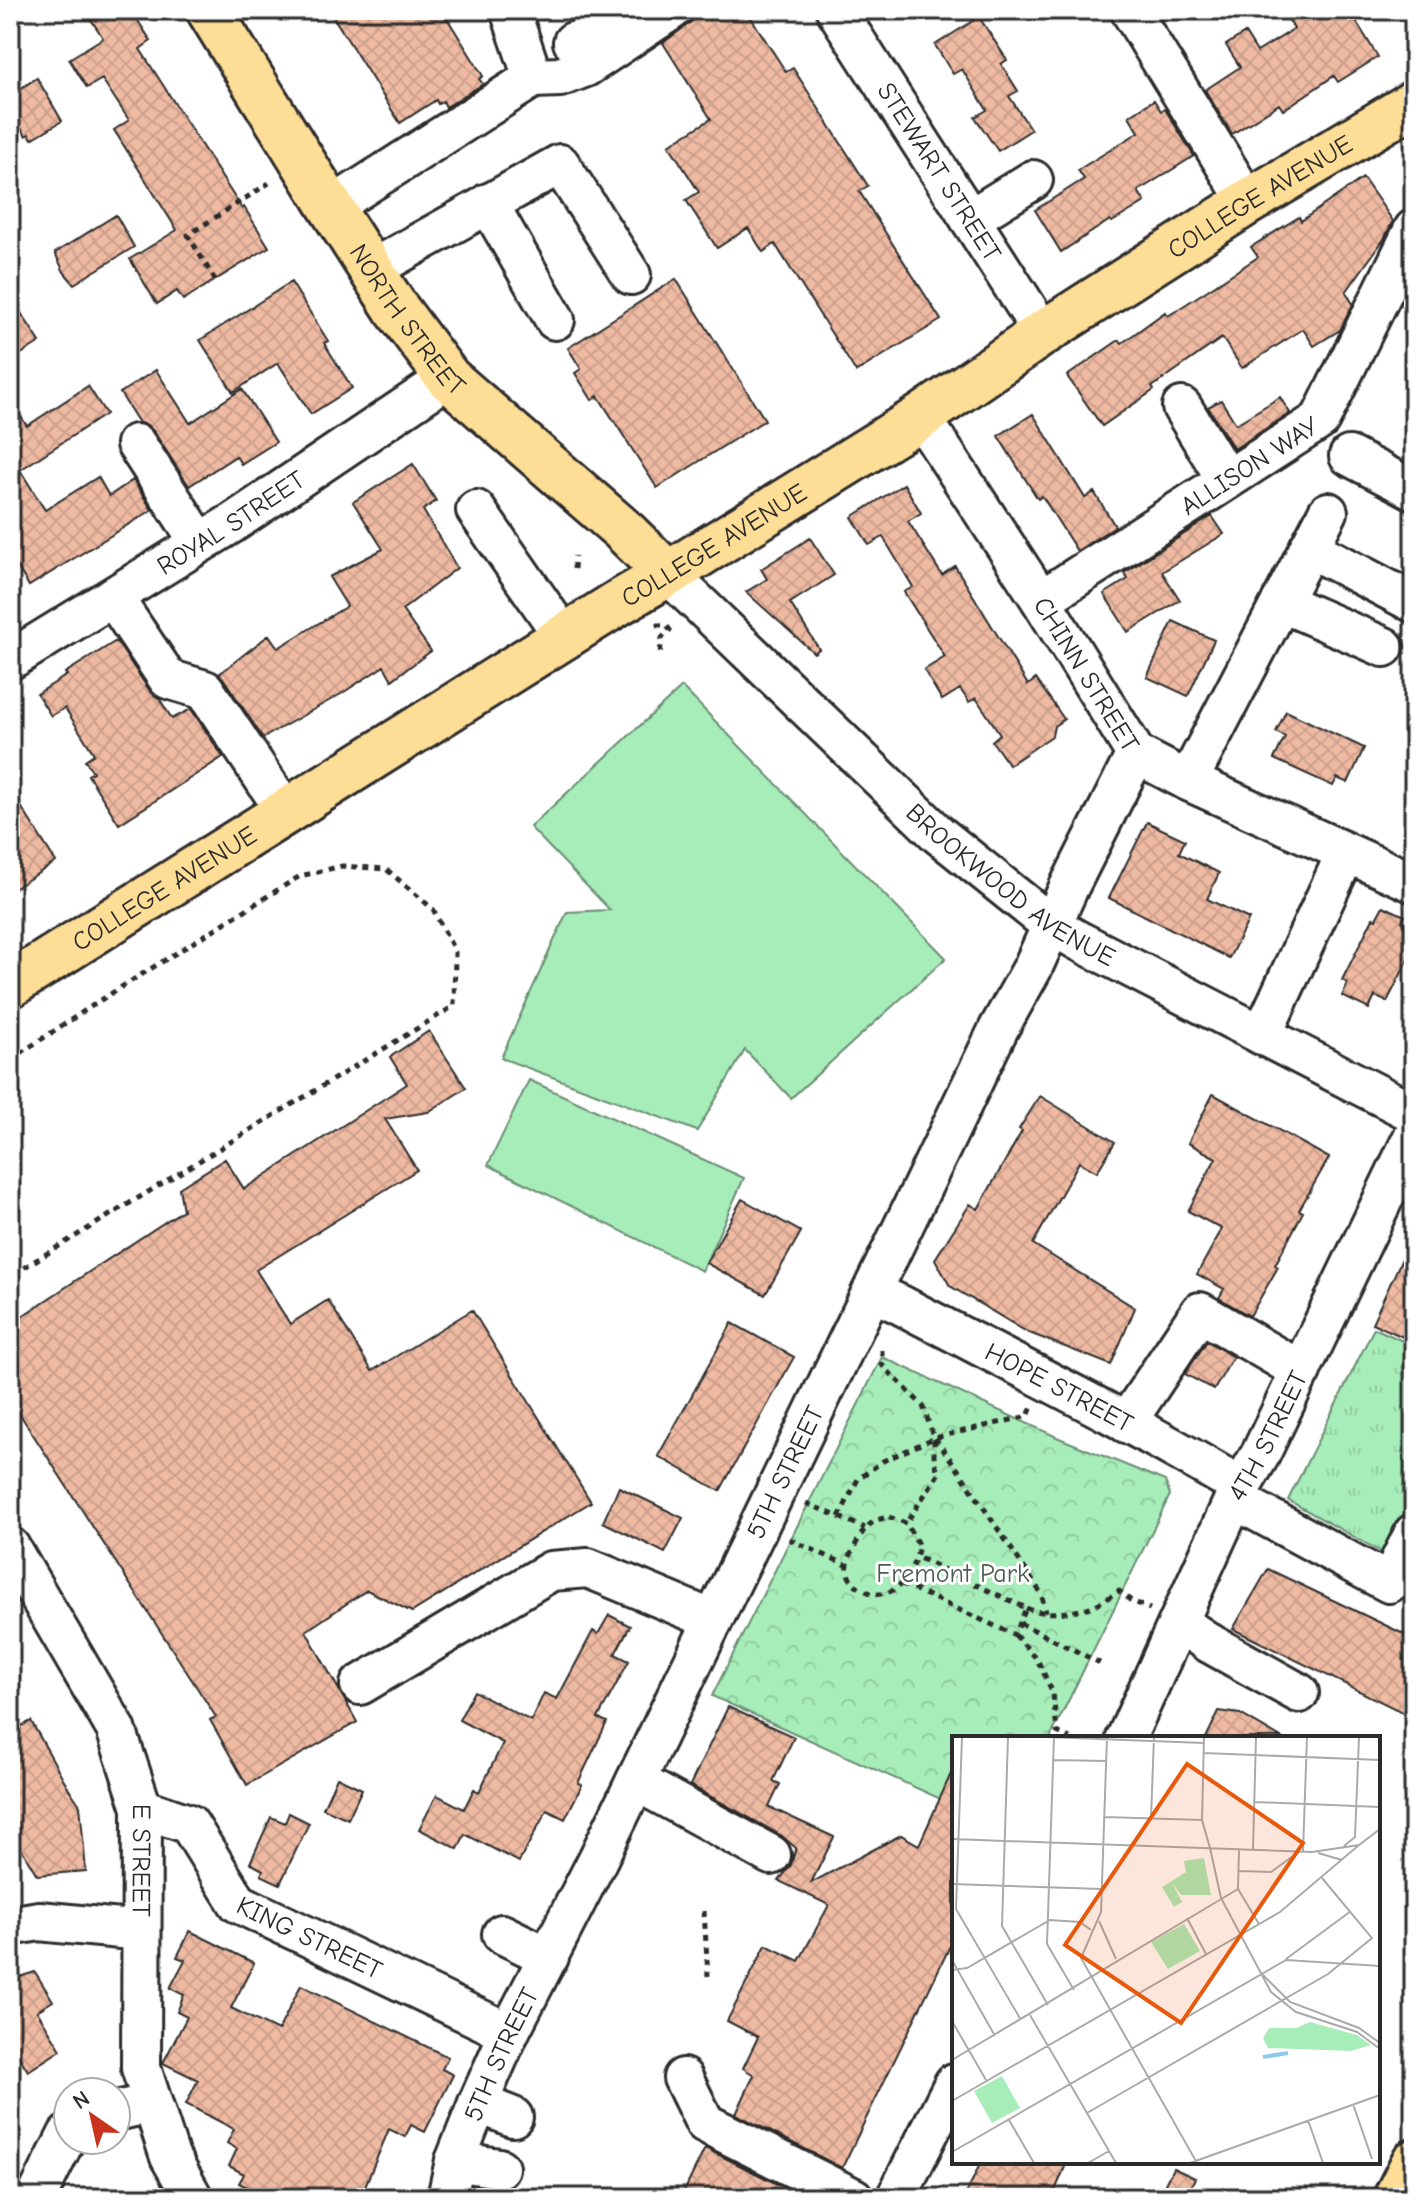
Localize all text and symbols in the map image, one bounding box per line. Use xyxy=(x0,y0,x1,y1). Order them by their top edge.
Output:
street label: STEWART STREET xyxy=(871,77,1007,267)
street label: COLLEGE AVENUE xyxy=(1162,129,1358,265)
street label: NORTH STREET xyxy=(343,239,471,402)
street label: ALLISON WAY xyxy=(1175,411,1325,522)
street label: ROYAL STREET xyxy=(152,465,311,582)
street label: COLLEGE AVENUE xyxy=(616,478,812,614)
street label: CHINN STREET xyxy=(1027,592,1145,758)
street label: BROOKWOOD AVENUE xyxy=(900,798,1120,973)
street label: COLLEGE AVENUE xyxy=(67,820,262,958)
street label: HOPE STREET xyxy=(980,1337,1138,1439)
street label: 4TH STREET xyxy=(1222,1366,1314,1507)
street label: 5TH STREET xyxy=(741,1401,831,1544)
park label: Fremont Park xyxy=(876,1559,1030,1589)
inset map xyxy=(952,1736,1380,2164)
street label: E STREET xyxy=(126,1804,156,1917)
street label: KING STREET xyxy=(232,1891,387,1986)
street label: 5TH STREET xyxy=(458,1983,546,2126)
north arrow xyxy=(52,2076,132,2156)
text: N xyxy=(68,2085,95,2115)

